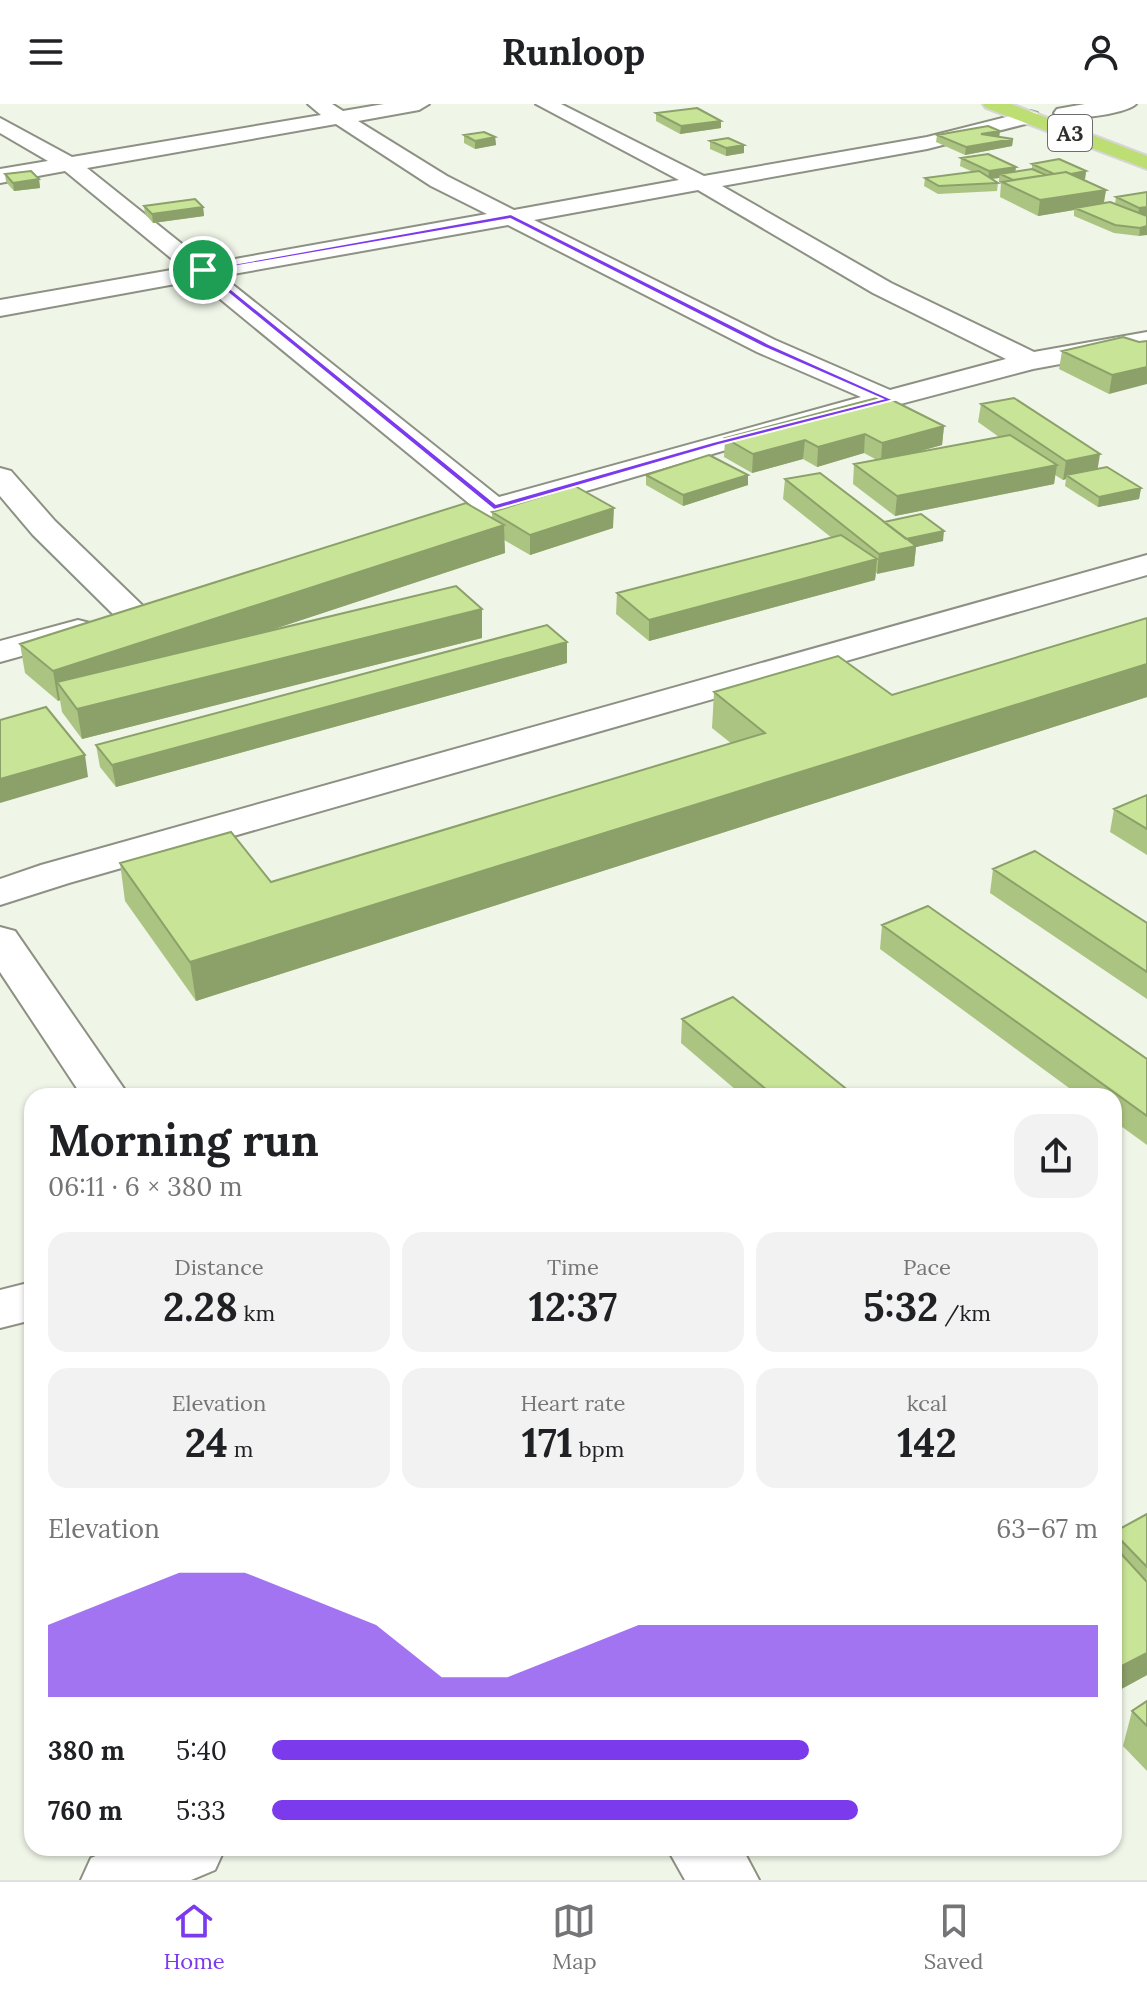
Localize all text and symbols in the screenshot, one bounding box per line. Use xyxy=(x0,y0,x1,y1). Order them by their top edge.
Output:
text: Runloop xyxy=(502,29,645,75)
icon: menu xyxy=(24,30,68,74)
icon: person xyxy=(1079,30,1123,74)
road number: A3 xyxy=(1048,115,1092,151)
pin xyxy=(169,236,237,304)
icon: arrive xyxy=(181,248,225,292)
text: Morning run xyxy=(48,1112,319,1168)
button: share xyxy=(1014,1114,1098,1198)
text: 06:11 · 6 × 380 m xyxy=(48,1170,243,1203)
text: Distance xyxy=(174,1253,264,1281)
text: Time xyxy=(547,1253,599,1281)
text: Pace xyxy=(903,1253,951,1281)
text: 2.28 xyxy=(163,1281,238,1332)
text: 12:37 xyxy=(529,1281,617,1332)
text: 5:32 xyxy=(863,1281,938,1332)
text: km xyxy=(238,1299,275,1327)
text: /km xyxy=(938,1299,991,1327)
text: Elevation xyxy=(172,1389,266,1417)
text: Heart rate xyxy=(521,1389,625,1417)
text: kcal xyxy=(907,1389,947,1417)
text: 24 xyxy=(185,1417,228,1468)
text: 171 xyxy=(522,1417,573,1468)
text: 142 xyxy=(897,1417,957,1468)
text: m xyxy=(228,1435,253,1463)
text: bpm xyxy=(573,1435,624,1463)
text: Elevation xyxy=(48,1512,160,1545)
text: 63–67 m xyxy=(996,1512,1098,1545)
text: 380 m xyxy=(48,1734,125,1767)
text: 5:40 xyxy=(176,1734,227,1767)
text: 760 m xyxy=(48,1794,122,1827)
text: 5:33 xyxy=(176,1794,226,1827)
tab: Home xyxy=(164,1899,225,1975)
tab: Map xyxy=(552,1899,597,1975)
tab: Saved xyxy=(924,1899,983,1975)

